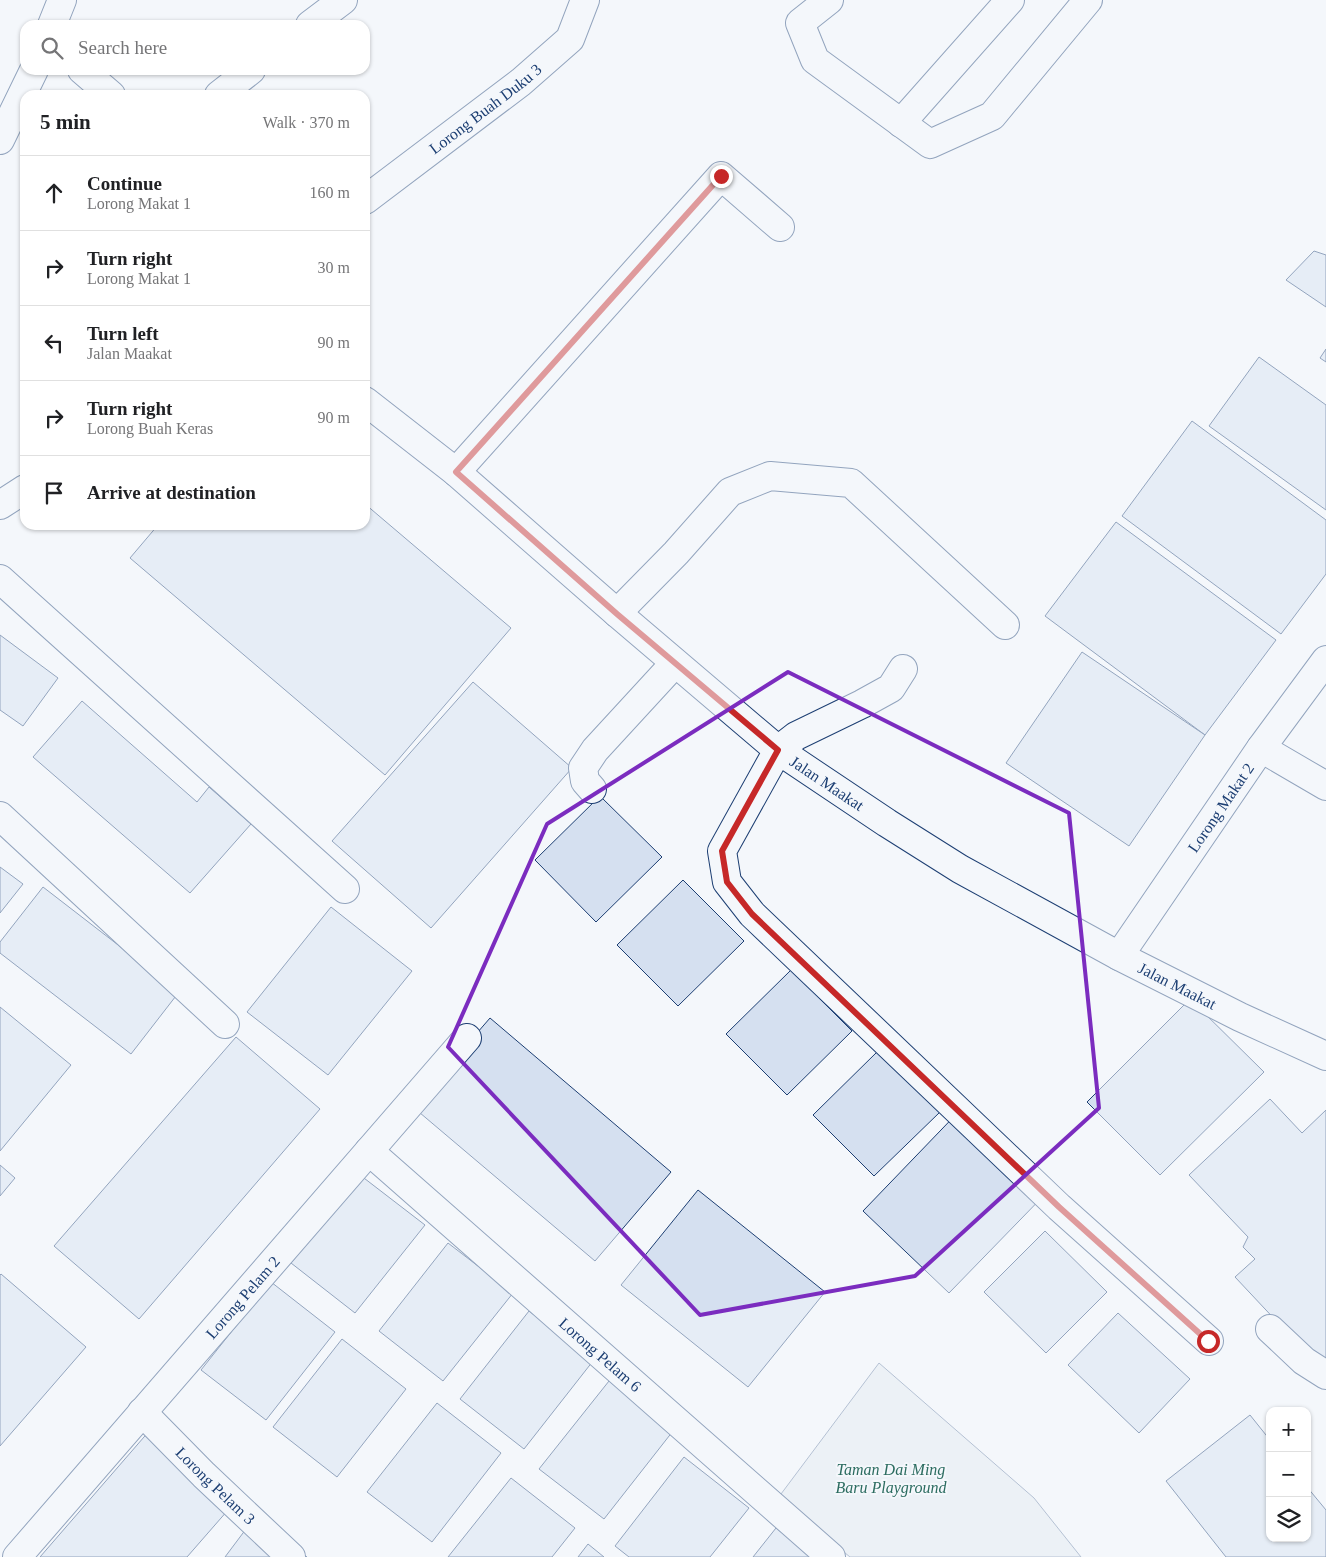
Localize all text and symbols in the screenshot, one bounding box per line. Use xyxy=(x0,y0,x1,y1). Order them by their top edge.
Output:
search box xyxy=(20,20,370,75)
icon: search xyxy=(38,34,66,62)
text: Search here xyxy=(78,37,167,58)
street label: Lorong Buah Duku 3 xyxy=(426,60,544,157)
text: 5 min xyxy=(40,110,91,134)
text: Walk · 370 m xyxy=(263,114,350,131)
route end xyxy=(710,165,733,188)
text: Continue xyxy=(87,173,162,194)
icon: ahead xyxy=(40,179,68,207)
text: 160 m xyxy=(310,184,350,201)
text: Lorong Makat 1 xyxy=(87,195,191,212)
text: Turn right xyxy=(87,248,172,269)
icon: right xyxy=(40,254,68,282)
text: 30 m xyxy=(318,259,350,276)
text: Lorong Makat 1 xyxy=(87,270,191,287)
text: Turn left xyxy=(87,323,159,344)
icon: left xyxy=(40,329,68,357)
text: 90 m xyxy=(318,334,350,351)
text: Jalan Maakat xyxy=(87,345,172,362)
text: Turn right xyxy=(87,398,172,419)
icon: right xyxy=(40,404,68,432)
text: 90 m xyxy=(318,409,350,426)
text: Lorong Buah Keras xyxy=(87,420,213,437)
icon: arrive xyxy=(40,479,68,507)
text: Arrive at destination xyxy=(87,482,256,503)
street label: Jalan Maakat xyxy=(787,752,868,814)
street label: Lorong Makat 2 xyxy=(1184,760,1257,855)
street label: Jalan Maakat xyxy=(1136,959,1220,1012)
street label: Lorong Pelam 2 xyxy=(202,1253,283,1342)
street label: Lorong Pelam 6 xyxy=(556,1314,645,1395)
route start xyxy=(1197,1330,1220,1353)
map controls xyxy=(1266,1407,1311,1542)
button: + xyxy=(1266,1407,1311,1452)
street label: Lorong Pelam 3 xyxy=(173,1443,259,1527)
button: − xyxy=(1266,1452,1311,1497)
park label: Taman Dai Ming Baru Playground xyxy=(836,1461,947,1497)
button: layers xyxy=(1266,1497,1311,1542)

